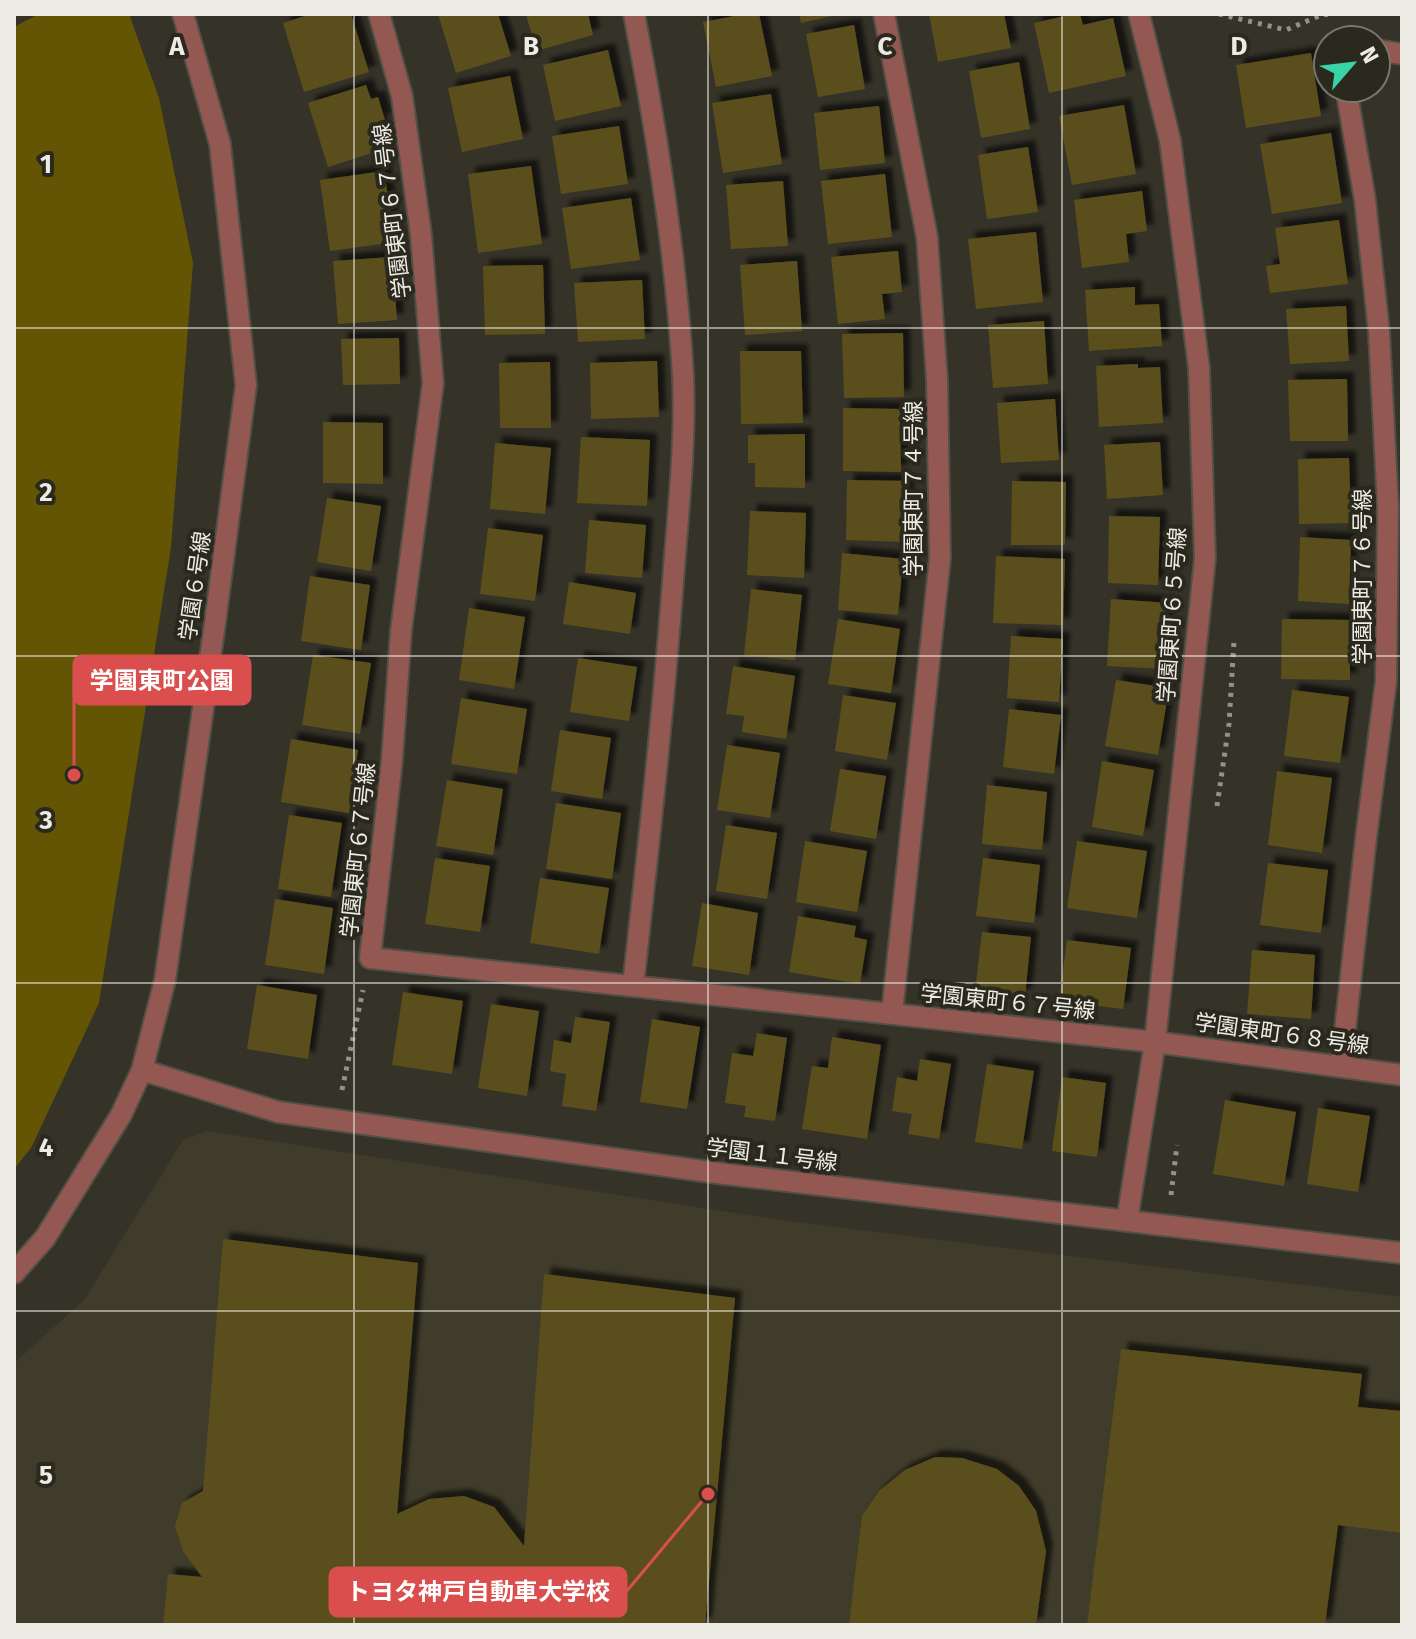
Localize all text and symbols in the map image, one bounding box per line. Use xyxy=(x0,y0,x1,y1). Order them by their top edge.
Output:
north arrow xyxy=(1312,24,1392,104)
text: A xyxy=(168,31,185,62)
text: B xyxy=(523,31,539,62)
text: C xyxy=(878,31,893,62)
text: D xyxy=(1231,31,1248,62)
text: N xyxy=(1354,42,1385,68)
street label: 学園東町６７号線 xyxy=(368,122,416,300)
text: 1 xyxy=(40,149,52,180)
street label: 学園東町７４号線 xyxy=(900,401,927,577)
text: 2 xyxy=(39,477,53,508)
street label: 学園東町７６号線 xyxy=(1349,489,1376,665)
street label: 学園東町６５号線 xyxy=(1152,526,1192,704)
street label: 学園６号線 xyxy=(174,530,216,642)
callout: 学園東町公園 xyxy=(74,656,250,704)
text: 学園東町公園 xyxy=(90,667,234,695)
street label: 学園東町６７号線 xyxy=(335,761,381,939)
text: 3 xyxy=(38,805,53,836)
street label: 学園東町６７号線 xyxy=(919,979,1097,1025)
street label: 学園東町６８号線 xyxy=(1193,1008,1371,1060)
text: 4 xyxy=(39,1132,54,1163)
street label: 学園１１号線 xyxy=(705,1134,839,1176)
text: 5 xyxy=(39,1460,53,1491)
callout: トヨタ神戸自動車大学校 xyxy=(330,1568,626,1616)
text: トヨタ神戸自動車大学校 xyxy=(346,1578,610,1606)

